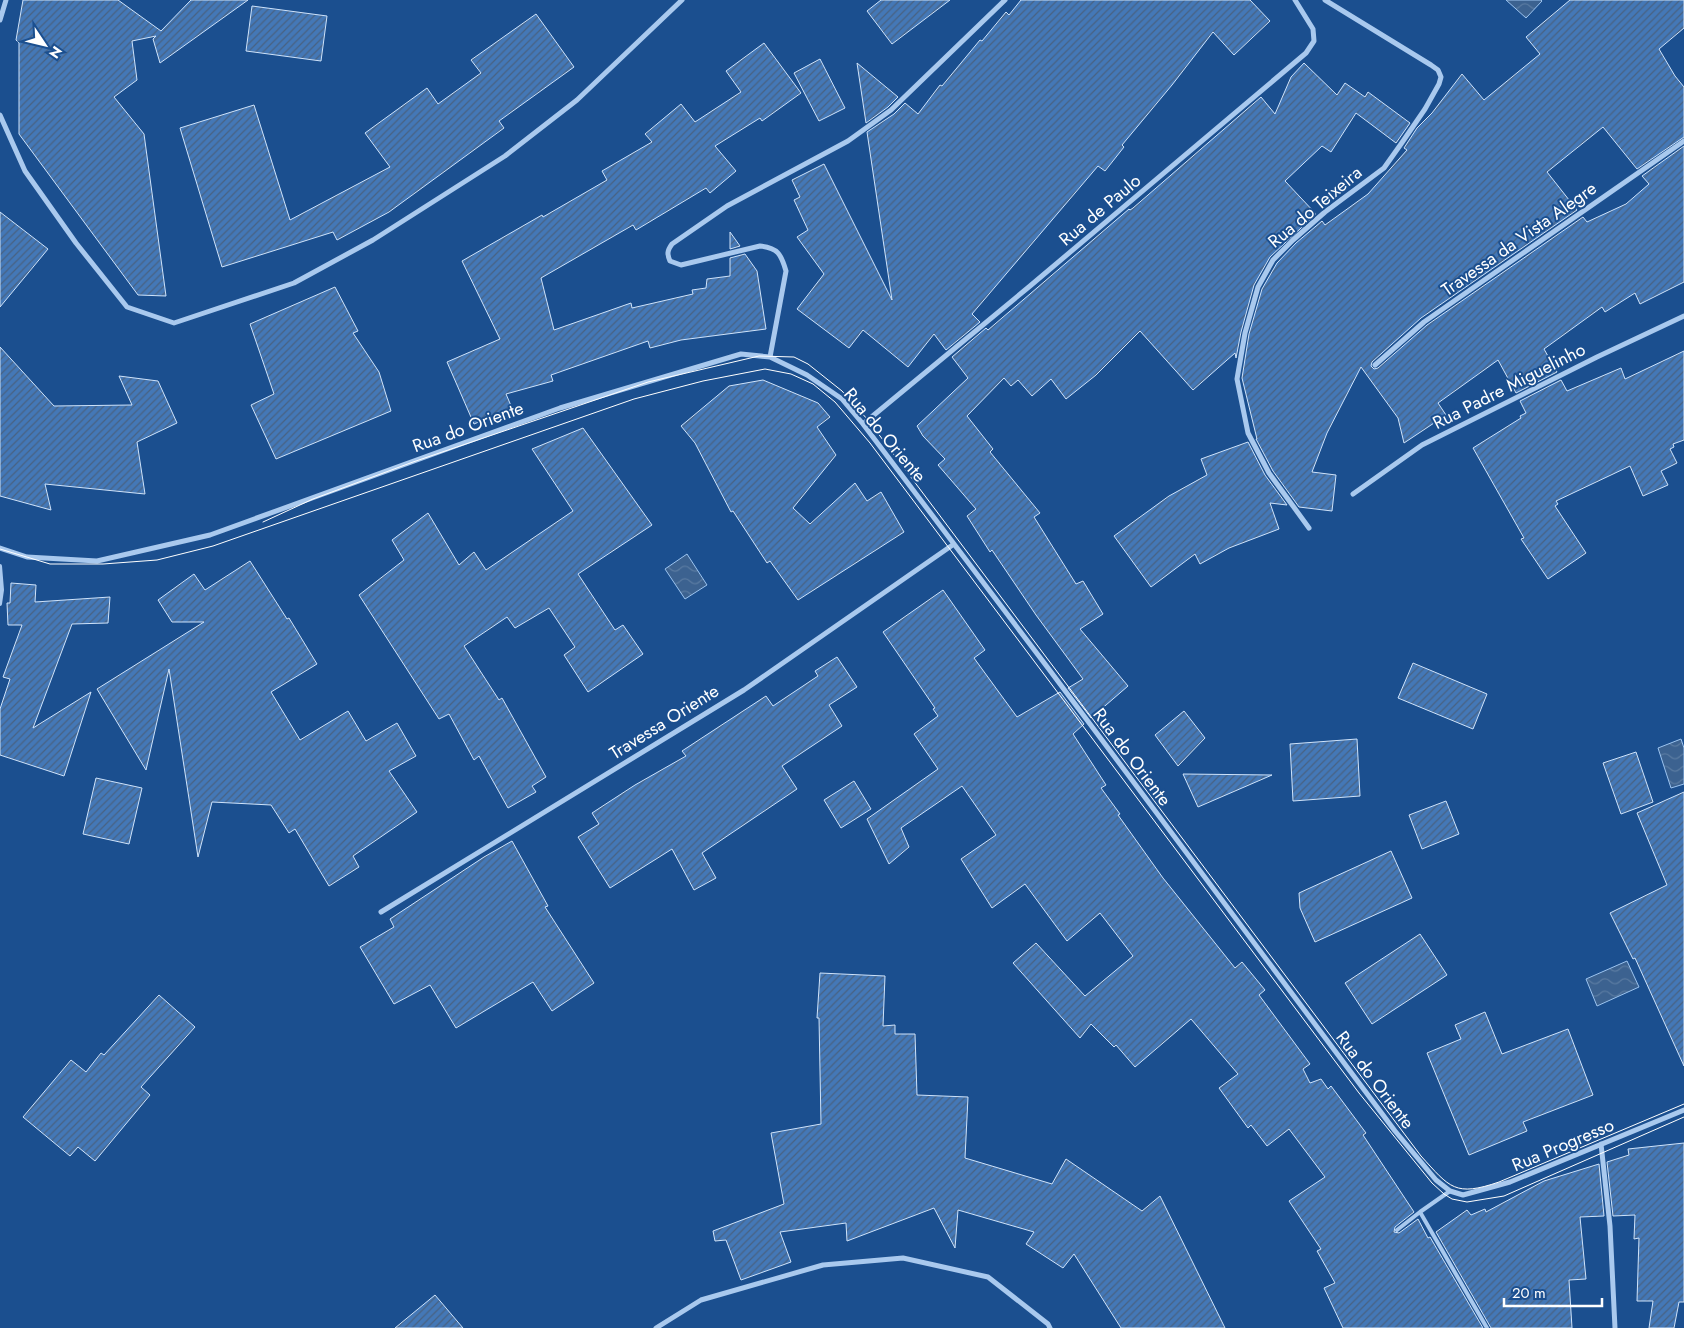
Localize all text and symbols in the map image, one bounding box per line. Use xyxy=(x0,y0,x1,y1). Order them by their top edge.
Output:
north arrow xyxy=(20,20,70,70)
text: N xyxy=(44,42,67,63)
street label: Rua do Teixeira xyxy=(1262,160,1368,254)
street label: Rua de Paulo xyxy=(1053,168,1147,252)
street label: Travessa da Vista Alegre xyxy=(1436,175,1602,303)
street label: Rua Padre Miguelinho xyxy=(1428,336,1590,436)
street label: Rua do Oriente xyxy=(838,382,932,488)
street label: Rua do Oriente xyxy=(409,395,527,459)
street label: Travessa Oriente xyxy=(604,678,724,766)
street label: Rua do Oriente xyxy=(1087,703,1177,811)
street label: Rua do Oriente xyxy=(1330,1026,1420,1134)
street label: Rua Progresso xyxy=(1508,1112,1618,1178)
scale bar xyxy=(1504,1276,1602,1308)
text: 20 m xyxy=(1512,1282,1546,1304)

